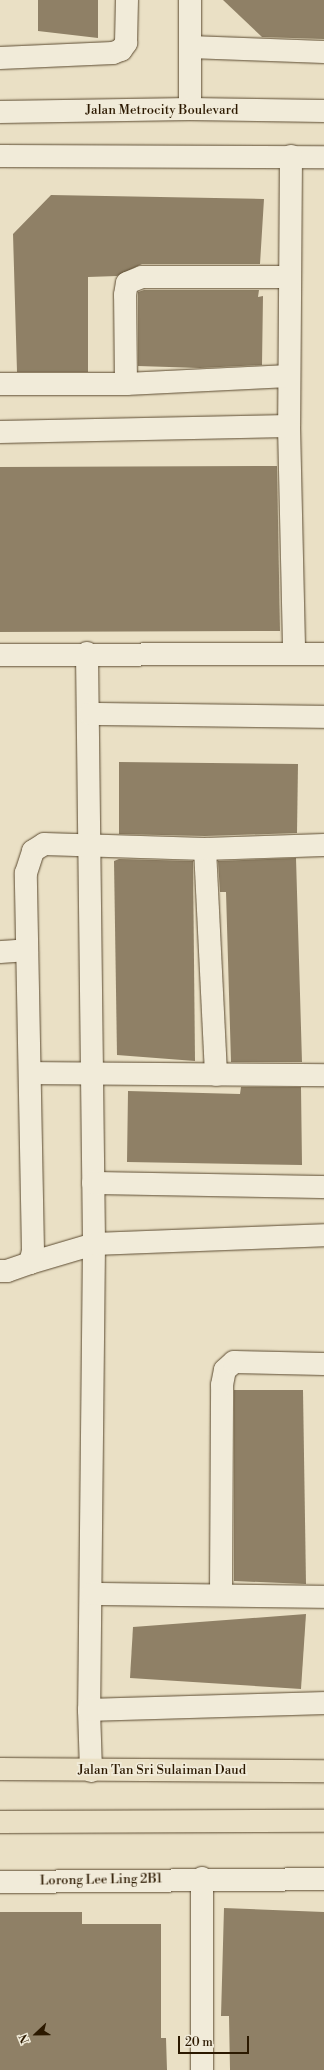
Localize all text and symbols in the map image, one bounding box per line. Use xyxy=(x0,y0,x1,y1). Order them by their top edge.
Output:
street label: Jalan Metrocity Boulevard xyxy=(86,102,238,118)
street label: Jalan Tan Sri Sulaiman Daud xyxy=(78,1762,246,1778)
street label: Lorong Lee Ling 2B1 xyxy=(40,1871,162,1889)
north arrow xyxy=(16,2014,56,2054)
scale bar xyxy=(180,2028,251,2054)
text: N xyxy=(17,2032,33,2045)
text: 20 m xyxy=(185,2035,213,2050)

